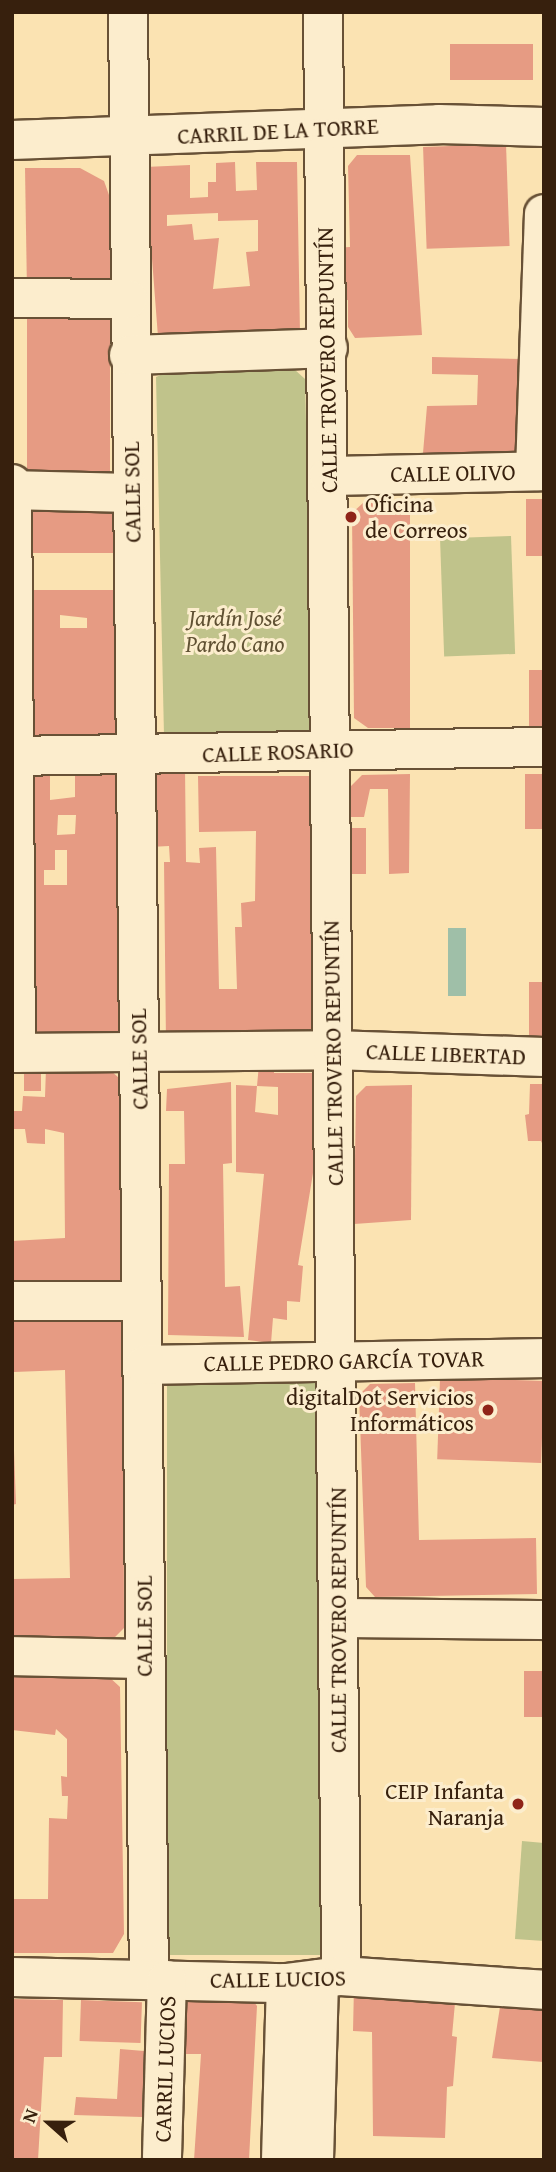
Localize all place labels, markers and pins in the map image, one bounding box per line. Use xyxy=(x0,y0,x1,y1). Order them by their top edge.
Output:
place label: Oficina de Correos xyxy=(365,490,468,544)
marker: Oficina de Correos xyxy=(343,509,359,525)
place label: digitalDot Servicios Informáticos xyxy=(286,1383,474,1437)
marker: digitalDot Servicios Informáticos xyxy=(480,1402,496,1418)
place label: CEIP Infanta Naranja xyxy=(385,1777,504,1831)
marker: CEIP Infanta Naranja xyxy=(510,1796,526,1812)

